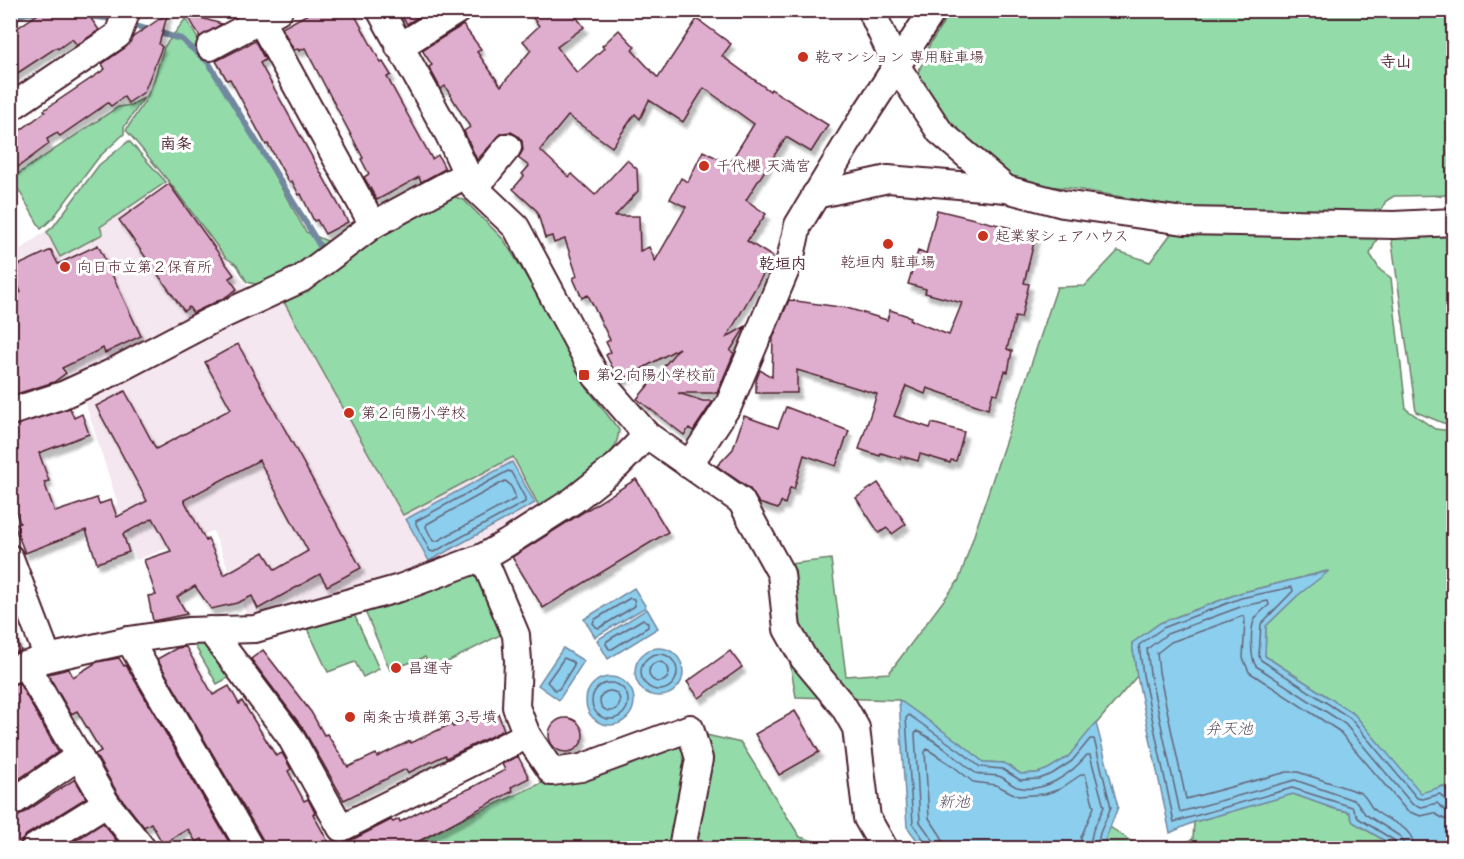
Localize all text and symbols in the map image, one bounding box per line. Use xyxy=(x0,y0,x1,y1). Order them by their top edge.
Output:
place label: 乾マンション 専用駐車場 xyxy=(815,46,984,66)
marker: 乾マンション 専用駐車場 xyxy=(796,50,810,64)
district label: 寺山 xyxy=(1380,50,1412,71)
district label: 南条 xyxy=(160,132,192,153)
place label: 千代櫻 天満宮 xyxy=(716,155,811,175)
marker: 千代櫻 天満宮 xyxy=(697,159,711,173)
place label: 起業家シェアハウス xyxy=(995,225,1129,245)
marker: 起業家シェアハウス xyxy=(976,229,990,243)
marker: 乾垣内 駐車場 xyxy=(881,237,895,251)
place label: 乾垣内 駐車場 xyxy=(841,251,935,271)
district label: 乾垣内 xyxy=(759,252,807,273)
place label: 向日市立第２保育所 xyxy=(77,256,212,276)
marker: 向日市立第２保育所 xyxy=(58,260,72,274)
place label: 第２向陽小学校前 xyxy=(596,364,716,384)
marker: 第２向陽小学校前 xyxy=(577,368,591,382)
place label: 第２向陽小学校 xyxy=(361,402,466,422)
marker: 第２向陽小学校 xyxy=(342,406,356,420)
place label: 昌運寺 xyxy=(408,657,453,677)
marker: 昌運寺 xyxy=(389,661,403,675)
place label: 南条古墳群第３号墳 xyxy=(362,706,497,726)
marker: 南条古墳群第３号墳 xyxy=(343,710,357,724)
water label: 弁天池 xyxy=(1205,717,1254,738)
water label: 新池 xyxy=(938,790,971,811)

